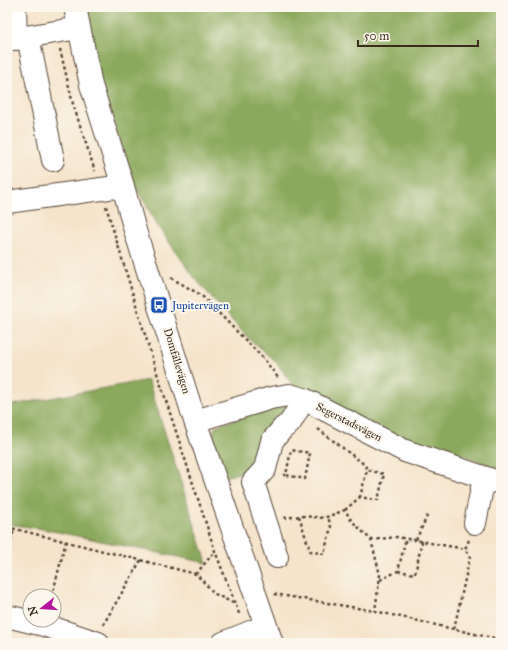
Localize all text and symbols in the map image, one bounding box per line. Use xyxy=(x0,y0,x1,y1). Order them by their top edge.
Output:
scale bar xyxy=(358,22,478,48)
text: 50 m xyxy=(364,29,389,43)
bus stop icon: Jupitervägen xyxy=(149,295,169,315)
place label: Jupitervägen xyxy=(171,299,229,313)
street label: Domfällevägen xyxy=(161,327,193,395)
street label: Segerstadsvägen xyxy=(314,400,384,444)
north arrow xyxy=(22,588,62,628)
text: N xyxy=(25,604,40,617)

